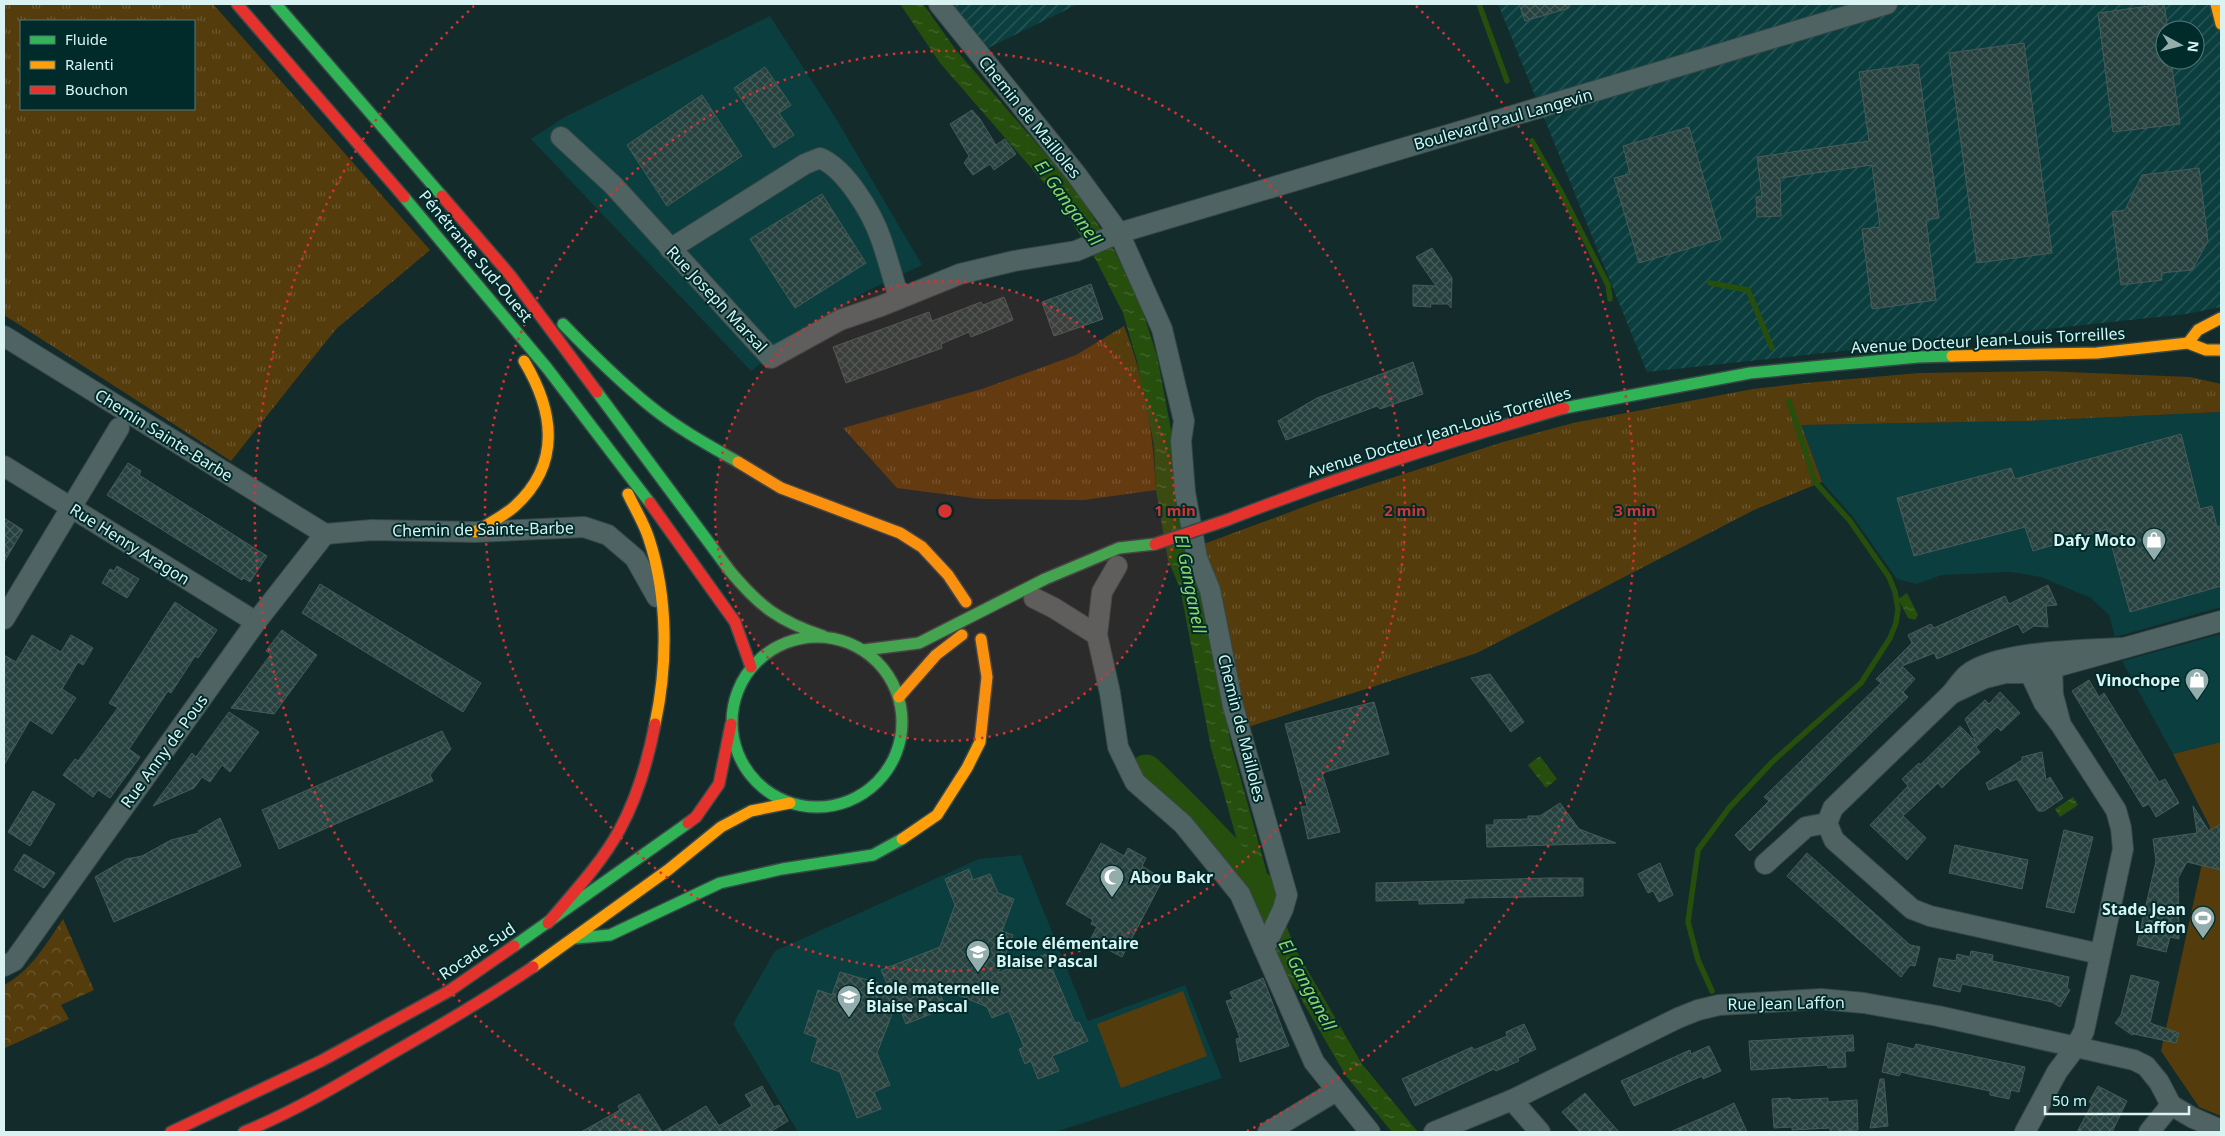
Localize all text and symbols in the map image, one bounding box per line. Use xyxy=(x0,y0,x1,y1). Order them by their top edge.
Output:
legend xyxy=(20,20,195,110)
north arrow xyxy=(2155,20,2205,70)
text: Fluide xyxy=(65,29,107,49)
text: N xyxy=(2183,40,2204,53)
street label: Chemin de Mailloles xyxy=(974,51,1086,183)
text: Ralenti xyxy=(65,54,114,74)
text: Bouchon xyxy=(65,79,128,99)
street label: Boulevard Paul Langevin xyxy=(1411,83,1595,155)
water label: El Ganganell xyxy=(1029,155,1108,251)
street label: Pénétrante Sud-Ouest xyxy=(414,185,538,327)
street label: Rue Joseph Marsal xyxy=(662,241,772,357)
street label: Avenue Docteur Jean-Louis Torreilles xyxy=(1850,322,2126,358)
street label: Avenue Docteur Jean-Louis Torreilles xyxy=(1304,381,1574,483)
street label: Chemin Sainte-Barbe xyxy=(91,384,237,486)
street label: Rue Henry Aragon xyxy=(66,498,194,590)
text: 1 min xyxy=(1154,500,1196,520)
text: 2 min xyxy=(1384,500,1426,520)
text: 3 min xyxy=(1614,500,1656,520)
centre of rings xyxy=(936,502,954,520)
street label: Chemin de Sainte-Barbe xyxy=(392,516,574,542)
shop icon: Dafy Moto xyxy=(2141,527,2167,561)
place label: Dafy Moto xyxy=(2053,529,2136,551)
water label: El Ganganell xyxy=(1170,532,1212,636)
street label: Chemin de Mailloles xyxy=(1213,652,1271,804)
shop icon: Vinochope xyxy=(2184,667,2210,701)
place label: Vinochope xyxy=(2096,669,2180,691)
street label: Rue Anny de Pous xyxy=(115,690,213,812)
mosque icon: Abou Bakr xyxy=(1099,864,1125,898)
place label: Abou Bakr xyxy=(1130,866,1213,888)
place label: Stade Jean Laffon xyxy=(2102,898,2186,938)
sports icon: Stade Jean Laffon xyxy=(2190,905,2216,939)
street label: Rocade Sud xyxy=(434,917,520,985)
place label: École élémentaire Blaise Pascal xyxy=(996,932,1139,972)
water label: El Ganganell xyxy=(1274,934,1342,1035)
school or university icon: École élémentaire Blaise Pascal xyxy=(965,939,991,973)
place label: École maternelle Blaise Pascal xyxy=(866,977,1000,1017)
school or university icon: École maternelle Blaise Pascal xyxy=(836,984,862,1018)
street label: Rue Jean Laffon xyxy=(1727,991,1845,1015)
scale bar xyxy=(2045,1084,2189,1116)
text: 50 m xyxy=(2052,1090,2087,1110)

